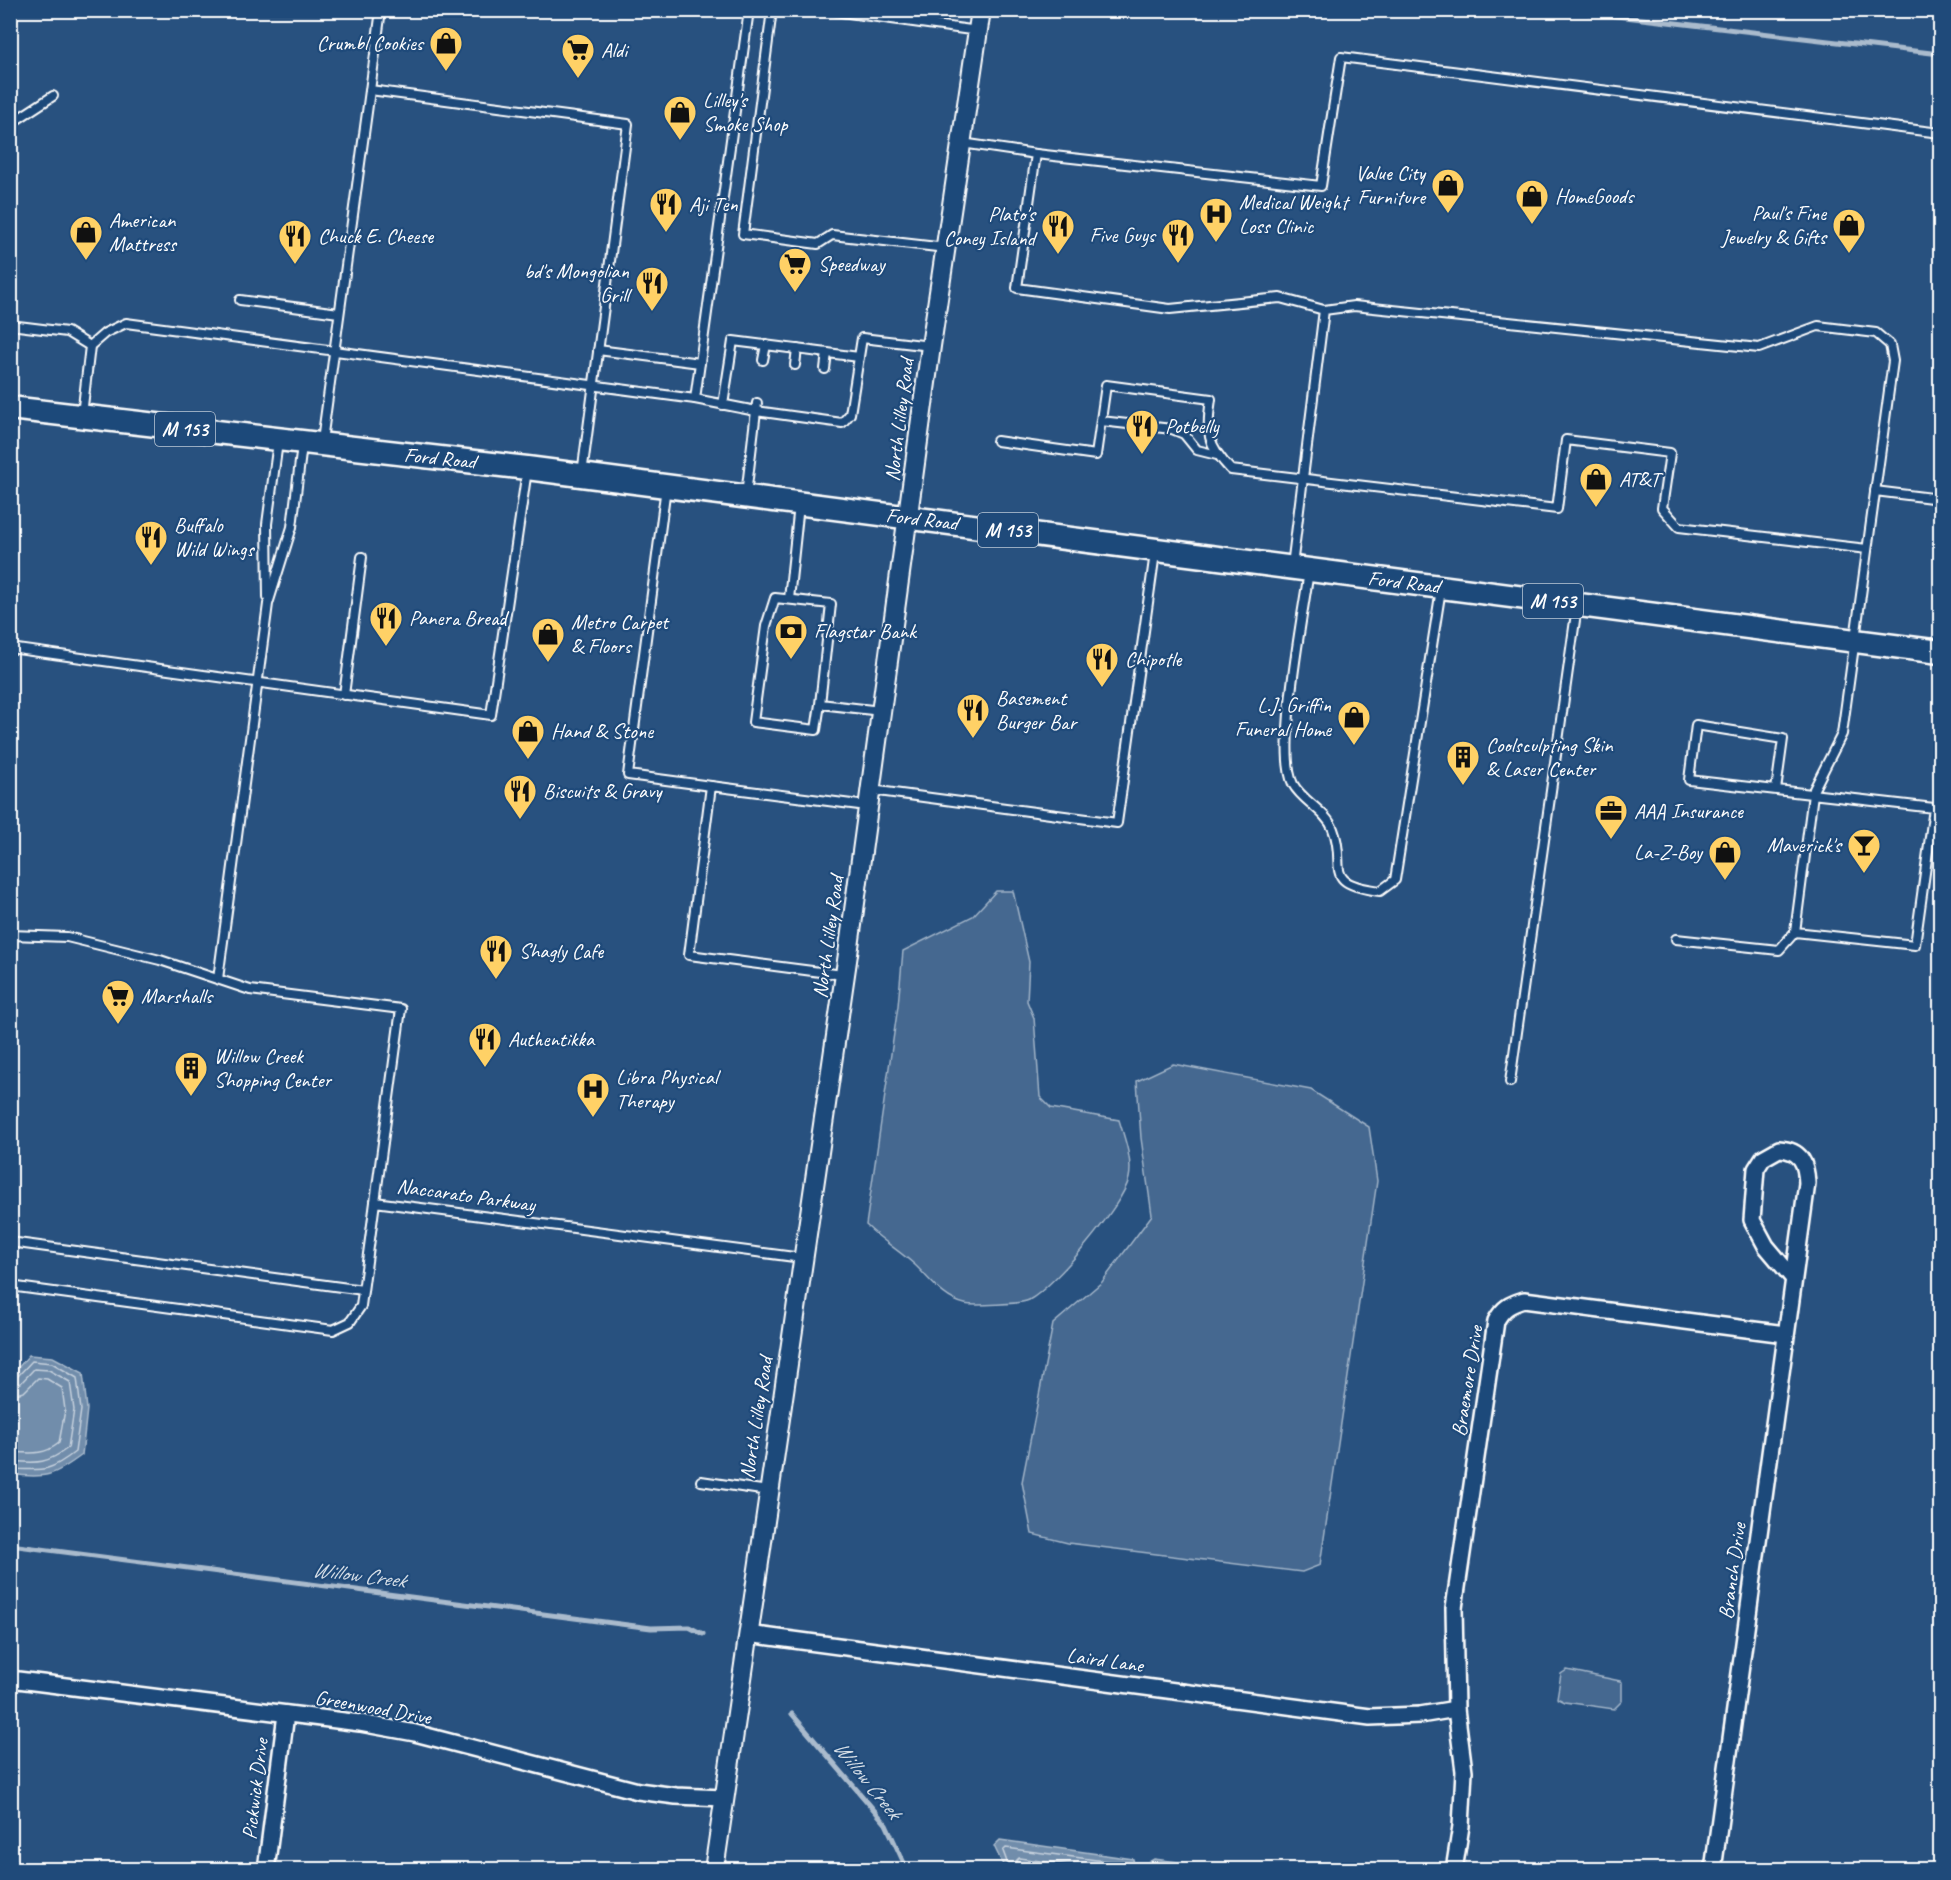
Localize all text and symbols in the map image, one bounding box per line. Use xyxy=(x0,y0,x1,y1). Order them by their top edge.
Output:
shop icon: Crumbl Cookies xyxy=(428,25,464,72)
place label: Crumbl Cookies xyxy=(317,30,425,56)
supermarket icon: Aldi xyxy=(560,32,596,79)
place label: Aldi xyxy=(601,37,630,63)
place label: Lilley's Smoke Shop xyxy=(703,87,789,137)
shop icon: Lilley's Smoke Shop xyxy=(662,94,698,141)
place label: Value City Furniture xyxy=(1355,160,1427,210)
shop icon: Value City Furniture xyxy=(1430,167,1466,214)
shop icon: HomeGoods xyxy=(1514,178,1550,225)
place label: HomeGoods xyxy=(1555,183,1635,209)
restaurant icon: Aji Ten xyxy=(648,186,684,233)
place label: Medical Weight Loss Clinic xyxy=(1239,189,1351,239)
place label: Aji Ten xyxy=(689,191,738,217)
hospital icon: Medical Weight Loss Clinic xyxy=(1198,196,1234,243)
place label: Paul's Fine Jewelry & Gifts xyxy=(1720,200,1828,250)
place label: Plato's Coney Island xyxy=(944,201,1038,251)
place label: American Mattress xyxy=(109,207,178,257)
shop icon: Paul's Fine Jewelry & Gifts xyxy=(1831,207,1867,254)
restaurant icon: Plato's Coney Island xyxy=(1040,208,1076,255)
shop icon: American Mattress xyxy=(68,214,104,261)
restaurant icon: Five Guys xyxy=(1160,217,1196,264)
restaurant icon: Chuck E. Cheese xyxy=(277,218,313,265)
place label: Five Guys xyxy=(1090,222,1157,248)
place label: Chuck E. Cheese xyxy=(318,223,434,249)
supermarket icon: Speedway xyxy=(777,246,813,293)
place label: Speedway xyxy=(818,251,887,277)
place label: bd's Mongolian Grill xyxy=(524,258,632,308)
restaurant icon: bd's Mongolian Grill xyxy=(634,265,670,312)
street label: North Lilley Road xyxy=(879,354,920,483)
restaurant icon: Potbelly xyxy=(1124,408,1160,455)
road number: M 153 xyxy=(155,412,215,446)
place label: Potbelly xyxy=(1165,413,1221,439)
street label: Ford Road xyxy=(403,441,480,475)
shop icon: AT&T xyxy=(1578,461,1614,508)
place label: AT&T xyxy=(1619,466,1664,492)
street label: Ford Road xyxy=(885,502,962,537)
place label: Buffalo Wild Wings xyxy=(174,512,256,562)
road number: M 153 xyxy=(978,513,1038,547)
restaurant icon: Buffalo Wild Wings xyxy=(133,519,169,566)
street label: Ford Road xyxy=(1367,565,1444,600)
road number: M 153 xyxy=(1523,584,1583,618)
restaurant icon: Panera Bread xyxy=(368,600,404,647)
place label: Panera Bread xyxy=(409,605,510,631)
place label: Metro Carpet & Floors xyxy=(571,609,670,659)
bank icon: Flagstar Bank xyxy=(773,613,809,660)
shop icon: Metro Carpet & Floors xyxy=(530,616,566,663)
place label: Flagstar Bank xyxy=(814,618,918,644)
restaurant icon: Chipotle xyxy=(1084,641,1120,688)
place label: Chipotle xyxy=(1125,646,1182,672)
place label: Basement Burger Bar xyxy=(996,685,1079,735)
restaurant icon: Basement Burger Bar xyxy=(955,692,991,739)
place label: L.J. Griffin Funeral Home xyxy=(1235,692,1332,742)
shop icon: L.J. Griffin Funeral Home xyxy=(1336,699,1372,746)
shop icon: Hand & Stone xyxy=(510,713,546,760)
place label: Hand & Stone xyxy=(551,718,654,744)
place label: Coolsculpting Skin & Laser Center xyxy=(1486,732,1613,782)
building icon: Coolsculpting Skin & Laser Center xyxy=(1445,739,1481,786)
restaurant icon: Biscuits & Gravy xyxy=(502,773,538,820)
place label: Biscuits & Gravy xyxy=(543,778,663,804)
office icon: AAA Insurance xyxy=(1593,793,1629,840)
place label: AAA Insurance xyxy=(1634,798,1744,824)
bar icon: Maverick's xyxy=(1846,827,1882,874)
place label: Maverick's xyxy=(1767,832,1843,858)
shop icon: La-Z-Boy xyxy=(1707,834,1743,881)
place label: La-Z-Boy xyxy=(1634,839,1704,865)
street label: North Lilley Road xyxy=(807,870,850,1000)
restaurant icon: Shagly Cafe xyxy=(478,933,514,980)
place label: Shagly Cafe xyxy=(519,938,604,964)
supermarket icon: Marshalls xyxy=(100,978,136,1025)
place label: Marshalls xyxy=(141,983,214,1009)
restaurant icon: Authentikka xyxy=(467,1021,503,1068)
place label: Authentikka xyxy=(508,1026,596,1052)
place label: Willow Creek Shopping Center xyxy=(214,1043,333,1093)
building icon: Willow Creek Shopping Center xyxy=(173,1050,209,1097)
place label: Libra Physical Therapy xyxy=(616,1064,721,1114)
hospital icon: Libra Physical Therapy xyxy=(575,1071,611,1118)
street label: Naccarato Parkway xyxy=(395,1172,539,1218)
street label: Braemore Drive xyxy=(1445,1323,1489,1438)
street label: North Lilley Road xyxy=(734,1351,779,1481)
street label: Branch Drive xyxy=(1712,1520,1752,1621)
water label: Willow Creek xyxy=(311,1555,411,1595)
street label: Laird Lane xyxy=(1065,1642,1147,1679)
street label: Greenwood Drive xyxy=(313,1684,434,1730)
street label: Pickwick Drive xyxy=(236,1735,274,1841)
water label: Willow Creek xyxy=(827,1735,910,1828)

